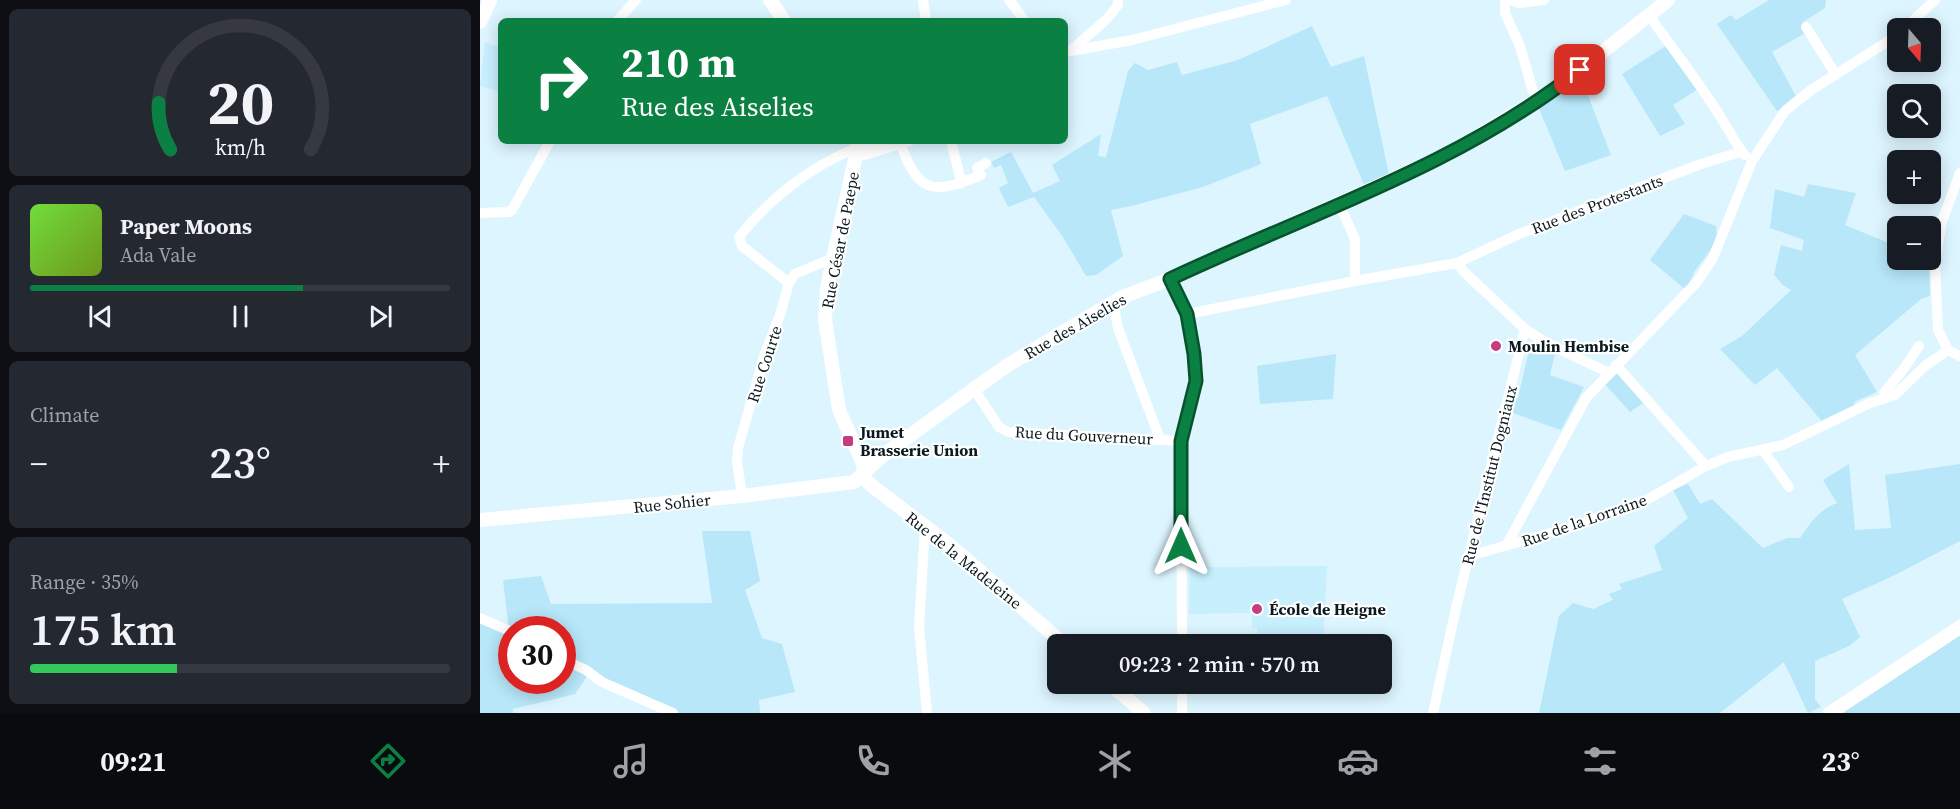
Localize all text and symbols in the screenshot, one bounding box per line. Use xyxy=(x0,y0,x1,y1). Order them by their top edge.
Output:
north arrow xyxy=(1887,18,1941,72)
map controls xyxy=(1887,18,1941,270)
text: 210 m xyxy=(621,33,736,91)
icon: right xyxy=(522,42,600,120)
pin xyxy=(1554,44,1605,95)
icon: arrive xyxy=(1563,53,1596,86)
text: 20 xyxy=(206,59,274,145)
button: search xyxy=(1887,84,1941,138)
text: Rue des Aiselies xyxy=(621,88,814,125)
text: km/h xyxy=(214,133,266,162)
button: + xyxy=(1887,150,1941,204)
street label: Rue des Protestants xyxy=(1528,169,1666,239)
street label: Rue César de Paepe xyxy=(816,170,864,310)
text: Paper Moons xyxy=(120,211,252,241)
button: − xyxy=(1887,216,1941,270)
text: Ada Vale xyxy=(120,241,196,269)
street label: Rue des Aiselies xyxy=(1020,288,1130,364)
icon: previous xyxy=(84,300,117,333)
icon: pause xyxy=(224,300,257,333)
icon: next xyxy=(364,300,397,333)
street label: Rue Courte xyxy=(741,323,787,405)
place label: Moulin Hembise xyxy=(1508,335,1629,357)
marker: Moulin Hembise xyxy=(1489,339,1503,353)
street label: Rue de l'Institut Dogniaux xyxy=(1456,382,1522,567)
text: Climate xyxy=(30,401,99,429)
street label: Rue du Gouverneur xyxy=(1014,420,1154,450)
place label: Jumet Brasserie Union xyxy=(859,421,978,461)
text: 23° xyxy=(209,431,271,493)
marker: Jumet Brasserie Union xyxy=(841,434,855,448)
text: − xyxy=(30,441,48,486)
text: + xyxy=(433,441,450,486)
street label: Rue Sohier xyxy=(632,488,712,518)
street label: Rue de la Lorraine xyxy=(1518,488,1650,552)
street label: Rue de la Madeleine xyxy=(901,506,1027,614)
position arrow xyxy=(1149,514,1213,578)
text: Range · 35% xyxy=(30,568,139,596)
text: 175 km xyxy=(30,598,177,660)
place label: École de Heigne xyxy=(1269,598,1386,620)
marker: École de Heigne xyxy=(1250,602,1264,616)
speed limit sign: 30 xyxy=(498,616,576,694)
text: 09:23 · 2 min · 570 m xyxy=(1119,649,1320,679)
icon: directions xyxy=(367,740,409,782)
icon: music xyxy=(610,740,652,782)
icon: phone xyxy=(852,740,894,782)
icon: climate xyxy=(1094,740,1136,782)
icon: car xyxy=(1337,740,1379,782)
icon: filters xyxy=(1579,740,1621,782)
text: 09:21 xyxy=(100,743,167,780)
text: 23° xyxy=(1822,743,1860,780)

